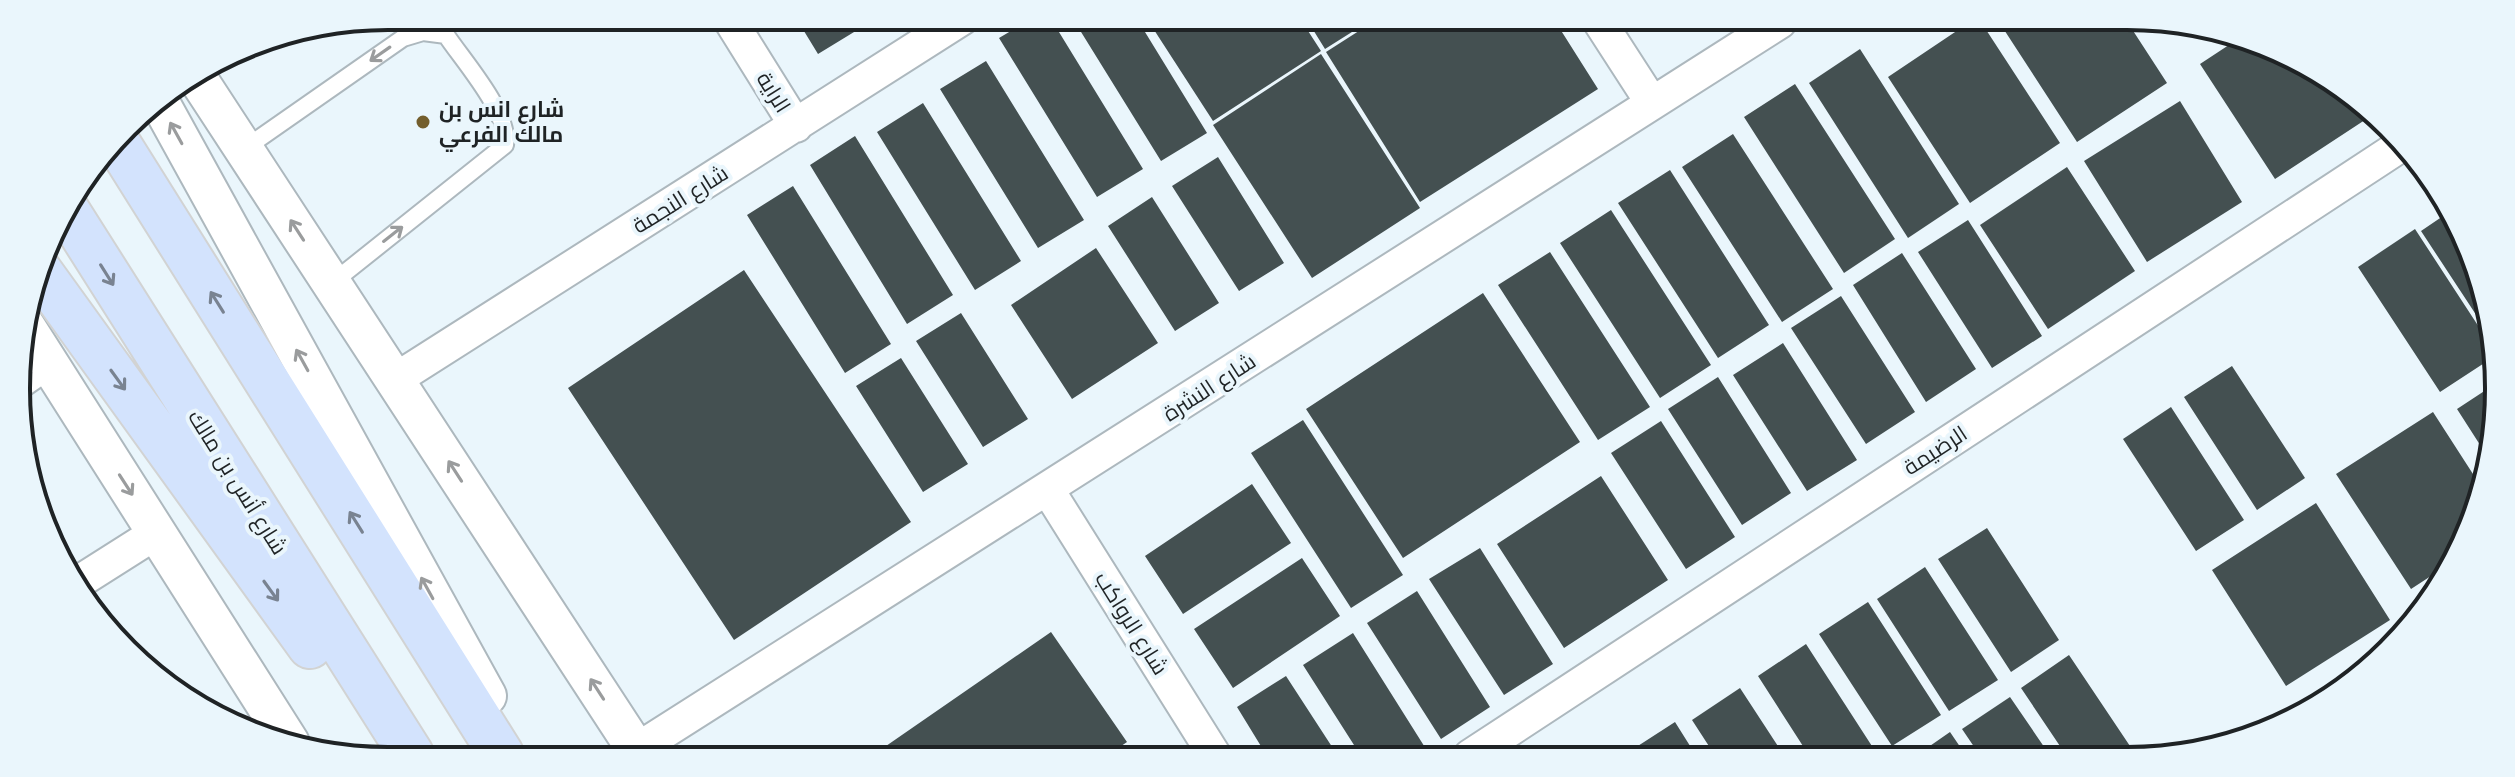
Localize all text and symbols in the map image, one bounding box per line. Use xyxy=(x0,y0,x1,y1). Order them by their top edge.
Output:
one-way arrow xyxy=(369,46,391,62)
street label: الراية xyxy=(751,66,797,118)
place label: شارع انس بن مالك الفرعي xyxy=(439,95,564,152)
marker: شارع انس بن مالك الفرعي xyxy=(414,113,432,131)
one-way arrow xyxy=(168,121,184,145)
street label: شارع النجمة xyxy=(627,159,734,240)
one-way arrow xyxy=(289,219,305,242)
one-way arrow xyxy=(382,225,403,243)
one-way arrow xyxy=(100,263,116,286)
one-way arrow xyxy=(209,291,225,314)
street label: شارع النشرة xyxy=(1157,347,1261,428)
one-way arrow xyxy=(294,349,310,372)
one-way arrow xyxy=(110,369,127,391)
street label: شارع أنس بن مالك xyxy=(181,404,294,560)
street label: الرضيمة xyxy=(1898,419,1972,481)
one-way arrow xyxy=(447,460,463,483)
one-way arrow xyxy=(117,473,134,495)
one-way arrow xyxy=(347,511,363,534)
street label: شارع الرواكب xyxy=(1088,566,1175,680)
one-way arrow xyxy=(419,577,435,600)
one-way arrow xyxy=(262,580,279,601)
one-way arrow xyxy=(588,678,604,701)

